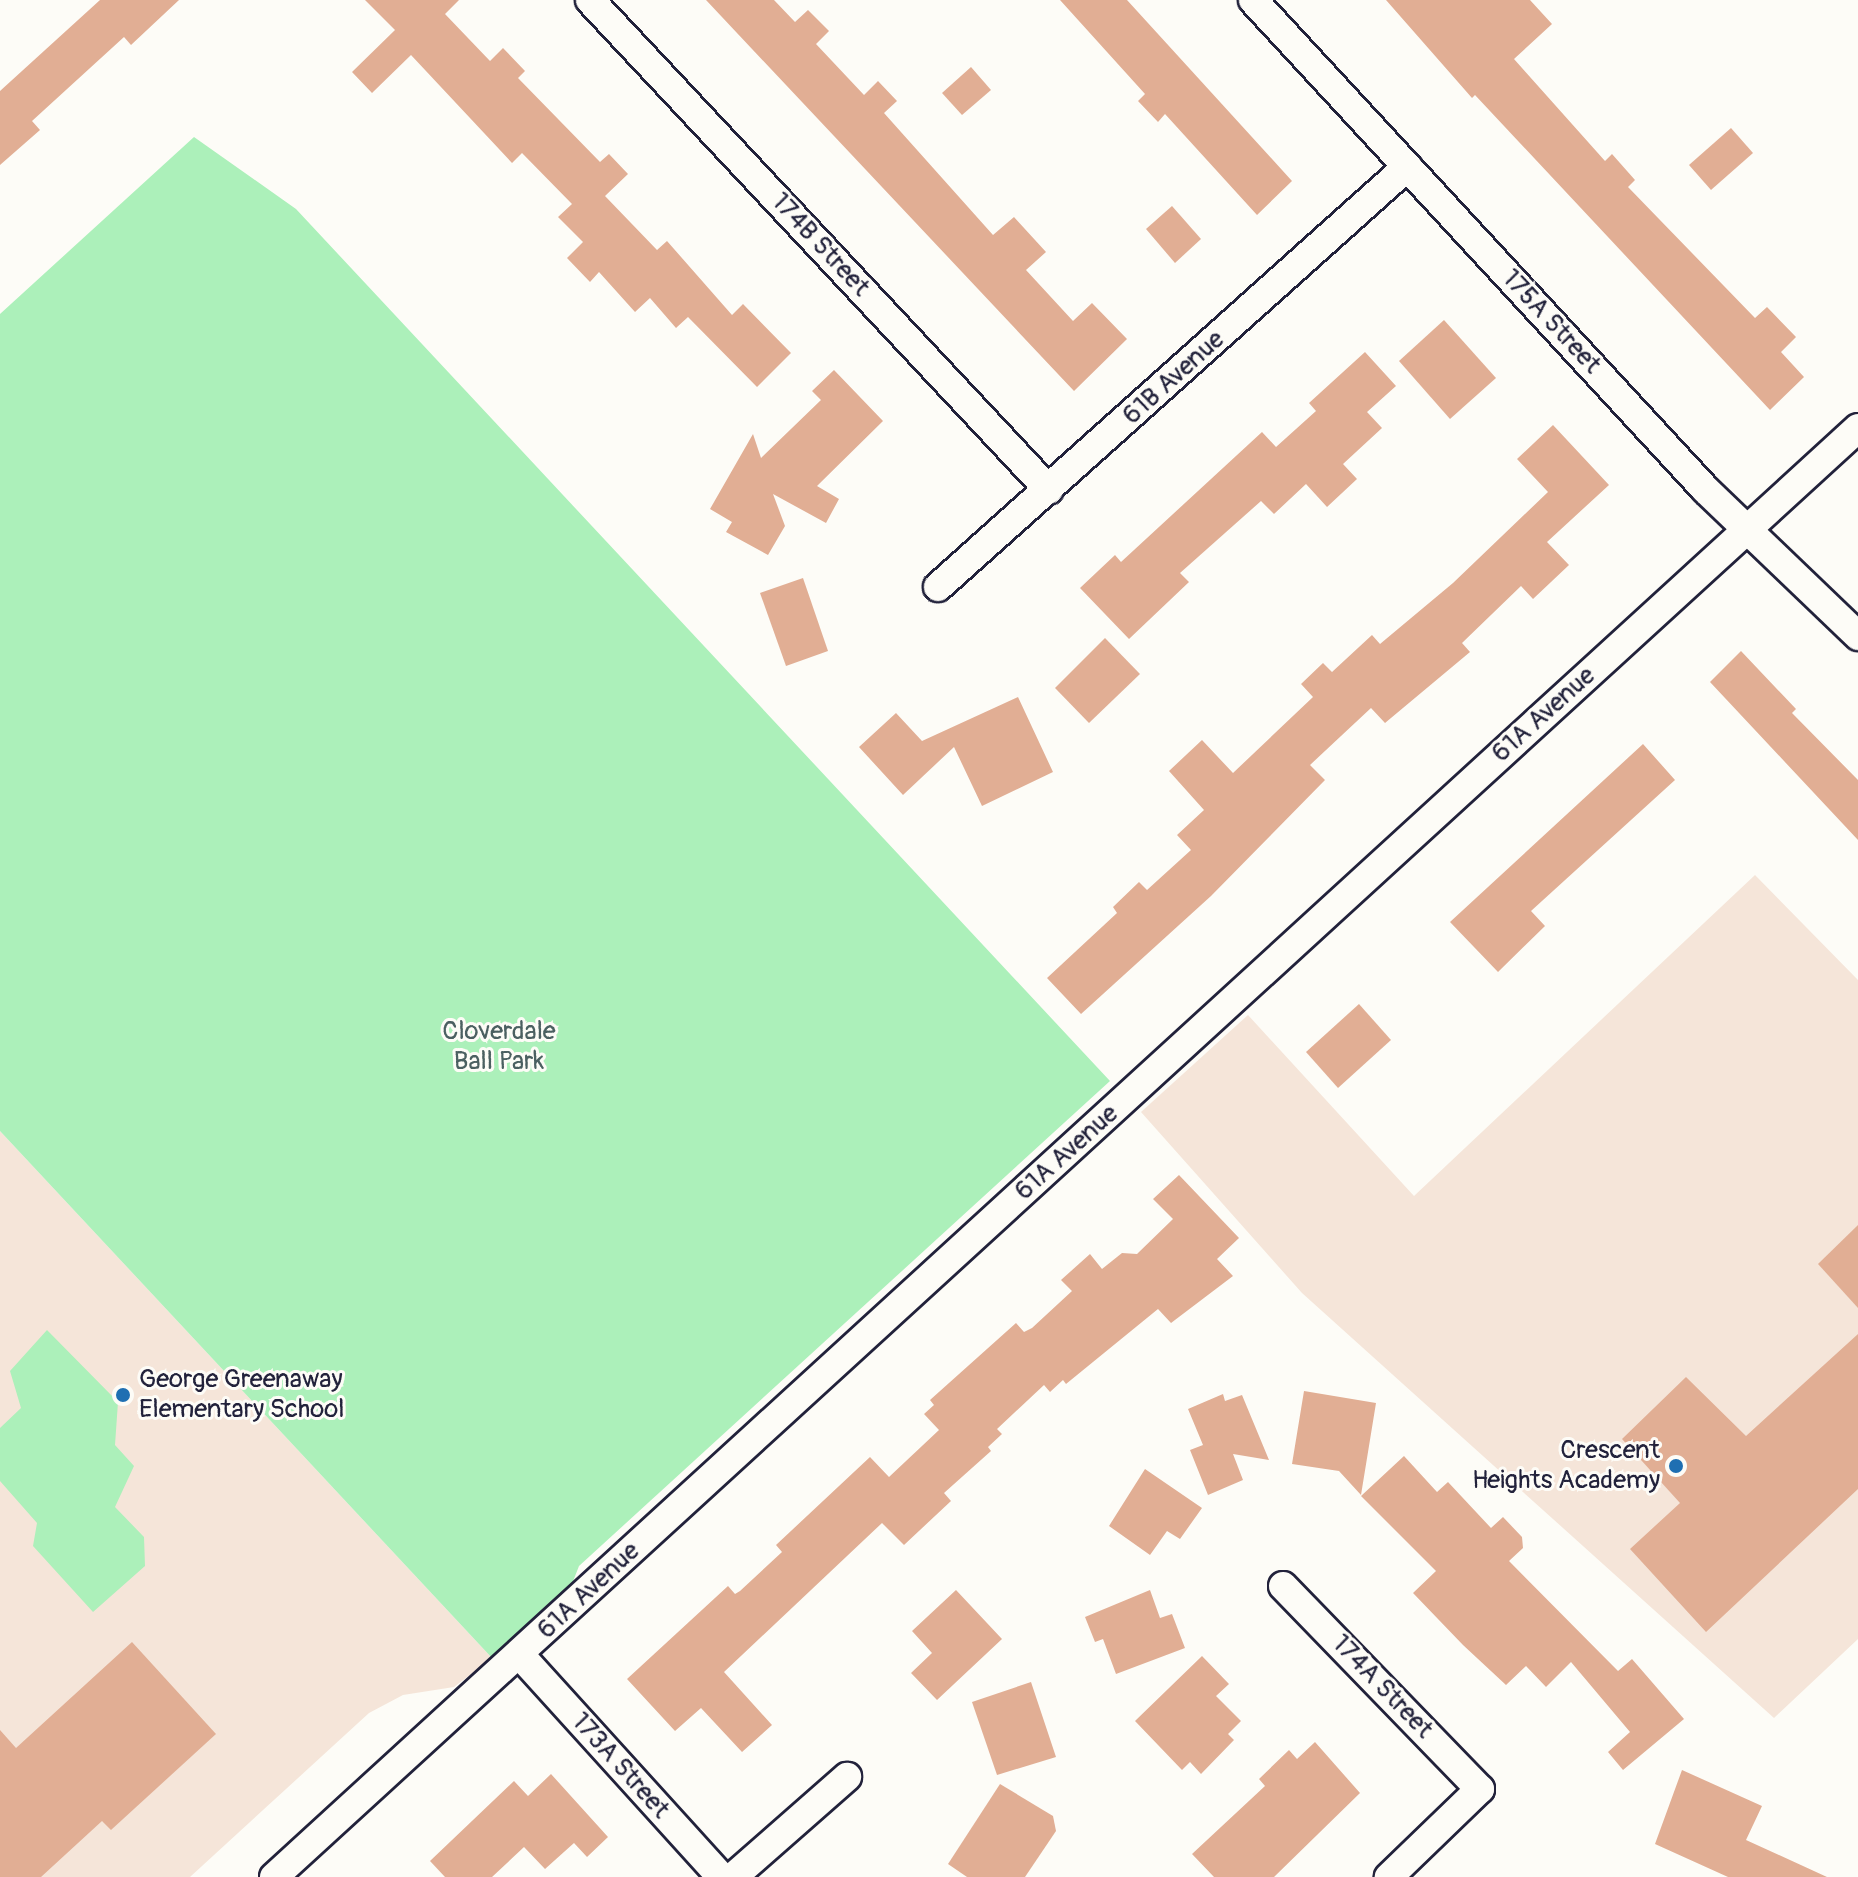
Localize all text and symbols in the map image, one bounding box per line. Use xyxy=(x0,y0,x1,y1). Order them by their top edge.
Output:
street label: 174B Street xyxy=(764,187,876,303)
street label: 175A Street xyxy=(1495,263,1607,381)
street label: 61B Avenue xyxy=(1117,324,1231,432)
street label: 61A Avenue xyxy=(1486,661,1602,769)
park label: Cloverdale Ball Park xyxy=(442,1016,556,1078)
street label: 61A Avenue xyxy=(1009,1099,1125,1207)
place label: George Greenaway Elementary School xyxy=(139,1364,344,1426)
marker: George Greenaway Elementary School xyxy=(114,1386,132,1404)
place label: Crescent Heights Academy xyxy=(1472,1435,1660,1496)
marker: Crescent Heights Academy xyxy=(1667,1457,1685,1475)
street label: 61A Avenue xyxy=(532,1536,646,1646)
street label: 174A Street xyxy=(1325,1629,1439,1745)
street label: 173A Street xyxy=(564,1707,676,1825)

